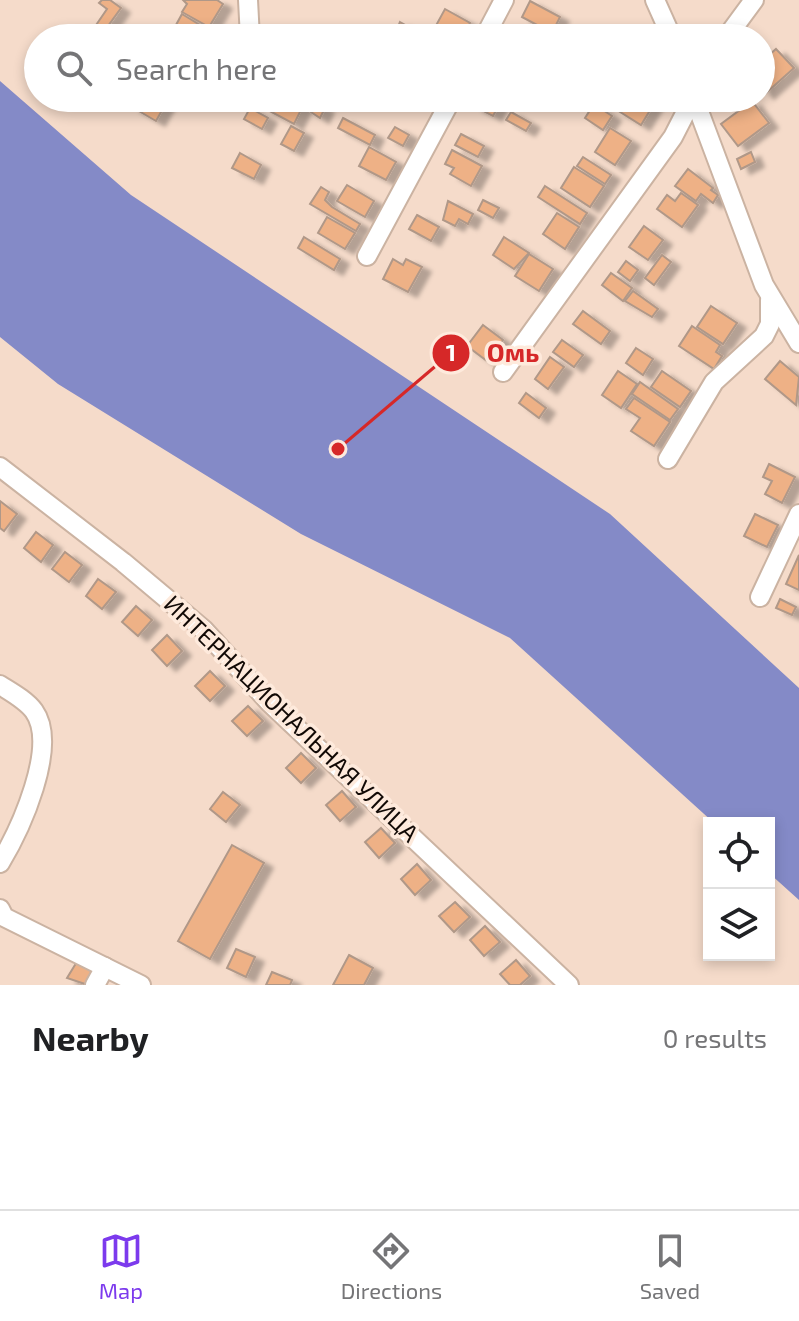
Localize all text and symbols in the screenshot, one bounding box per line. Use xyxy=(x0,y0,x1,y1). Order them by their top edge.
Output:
search box xyxy=(24,24,775,112)
icon: search xyxy=(52,46,96,90)
text: Search here xyxy=(116,50,277,86)
callout: Омь xyxy=(431,328,555,378)
text: Омь xyxy=(487,336,539,367)
text: 1 xyxy=(446,337,456,366)
street label: ИНТЕРНАЦИОНАЛЬНАЯ УЛИЦА xyxy=(159,589,425,847)
map controls xyxy=(703,817,775,961)
button: locate xyxy=(703,817,775,889)
button: layers xyxy=(703,889,775,961)
text: Nearby xyxy=(32,1017,149,1058)
text: 0 results xyxy=(663,1022,767,1053)
tab: Map xyxy=(99,1229,143,1303)
tab: Directions xyxy=(341,1229,442,1303)
tab: Saved xyxy=(640,1229,700,1303)

